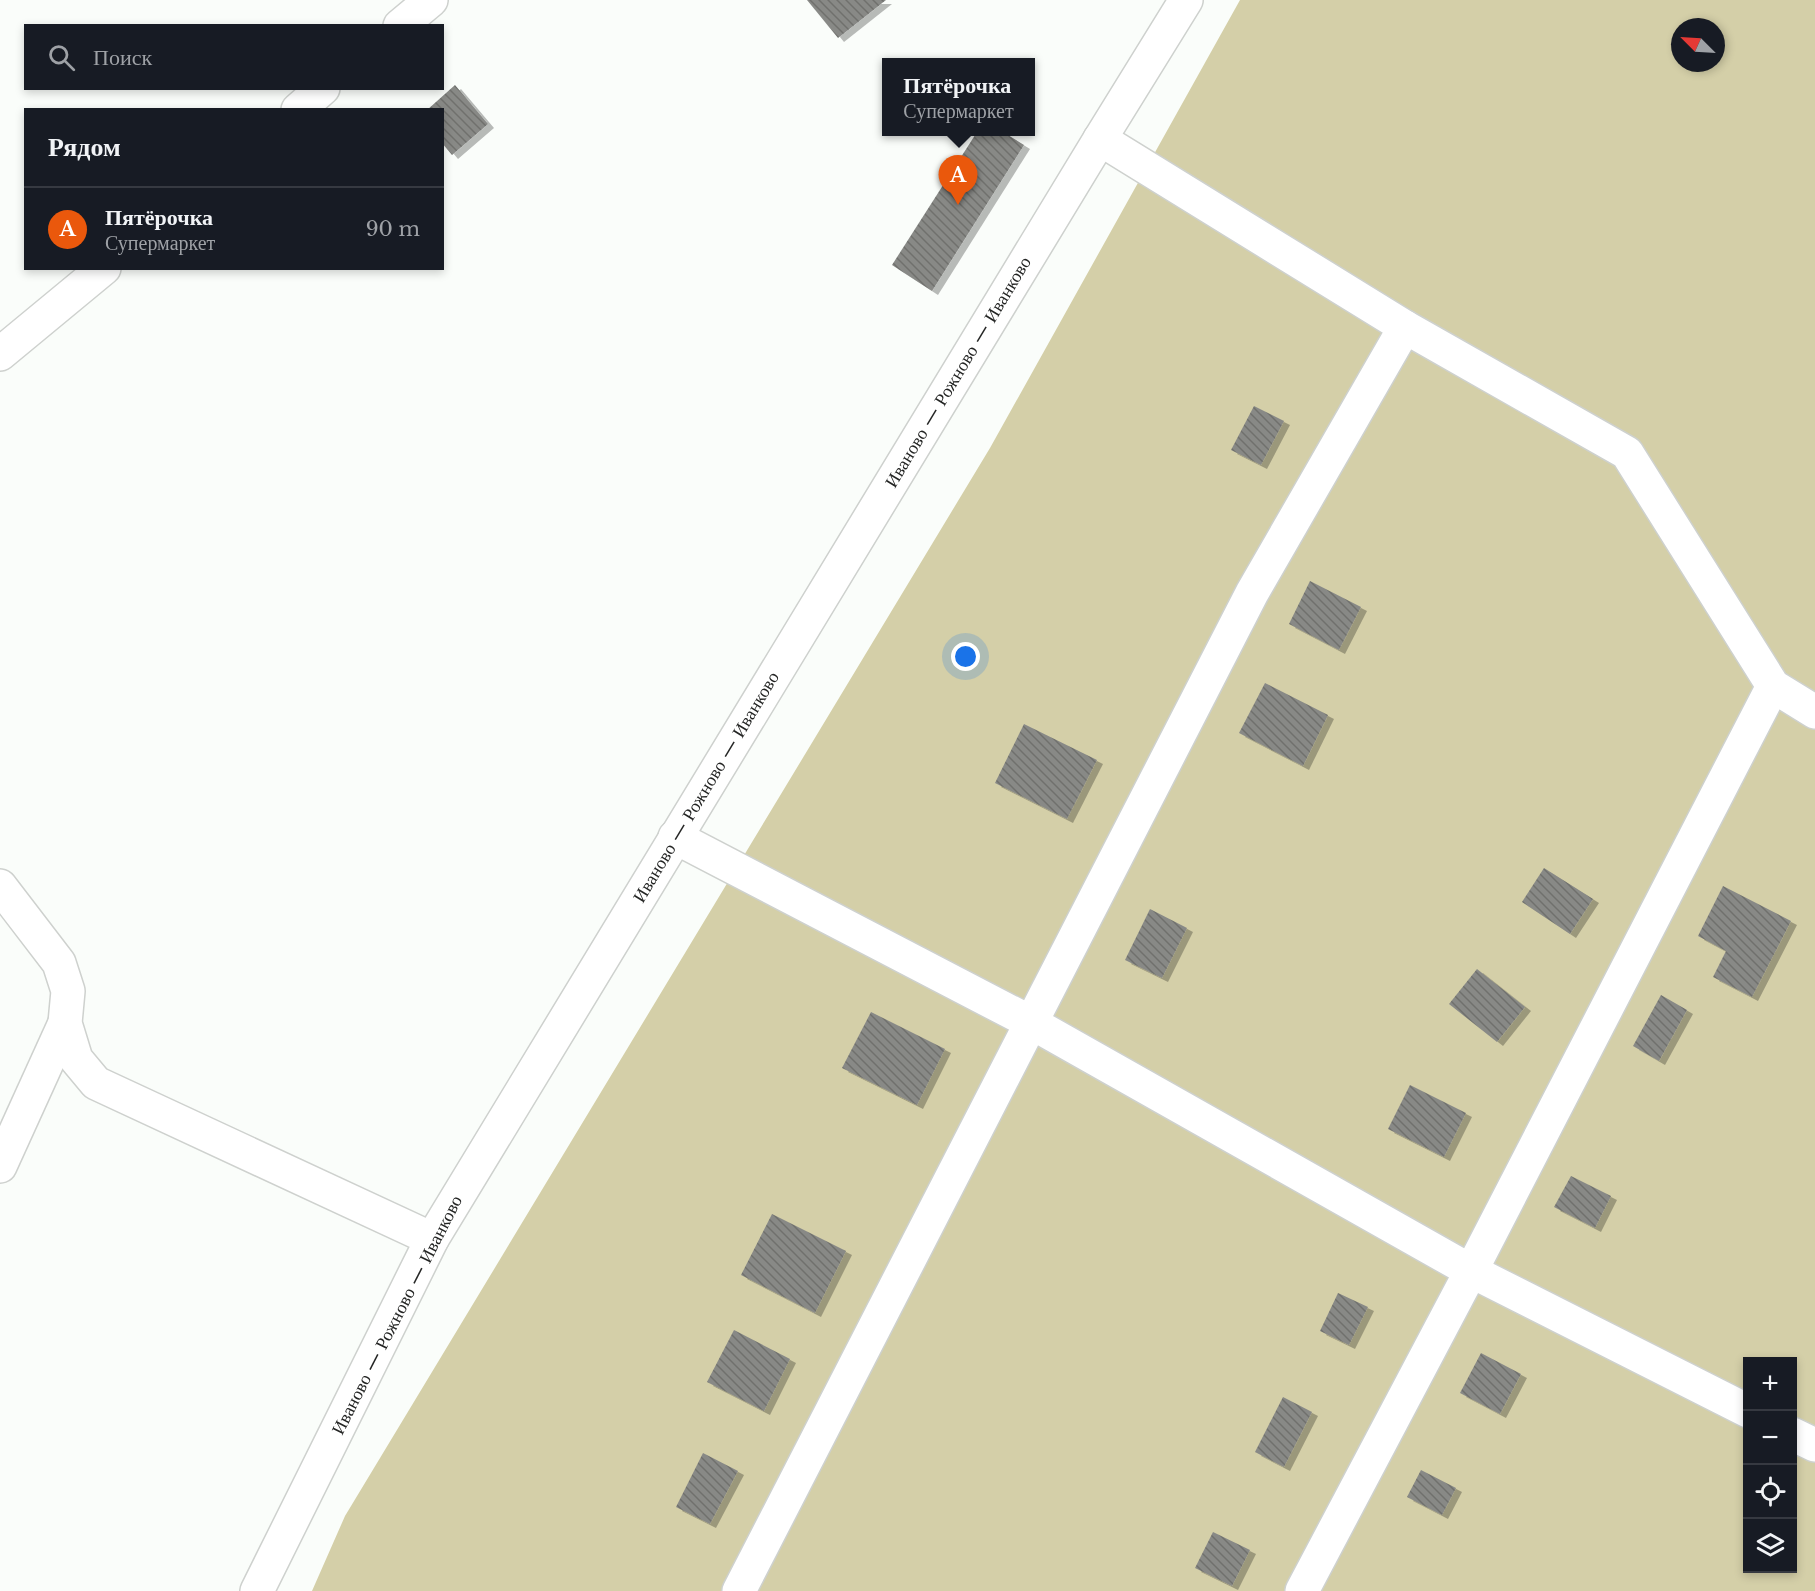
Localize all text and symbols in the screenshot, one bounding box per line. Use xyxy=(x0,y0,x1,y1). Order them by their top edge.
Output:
north arrow xyxy=(1671,18,1725,72)
search box xyxy=(24,24,444,90)
icon: search xyxy=(45,41,78,74)
text: Поиск xyxy=(93,44,152,71)
popup xyxy=(882,58,1035,136)
text: Пятёрочка xyxy=(903,72,1011,99)
text: Супермаркет xyxy=(903,99,1014,123)
text: Рядом xyxy=(48,131,121,163)
pin: A xyxy=(938,156,978,205)
text: Пятёрочка xyxy=(105,204,213,231)
text: A xyxy=(59,217,76,241)
text: 90 m xyxy=(366,217,420,241)
text: Супермаркет xyxy=(105,231,215,255)
street label: Иваново — Рожново — Иванково xyxy=(880,252,1036,492)
your location xyxy=(951,642,980,671)
street label: Иваново — Рожново — Иванково xyxy=(628,667,784,907)
street label: Иваново — Рожново — Иванково xyxy=(327,1192,467,1438)
map controls xyxy=(1743,1357,1797,1573)
button: + xyxy=(1743,1357,1797,1411)
button: − xyxy=(1743,1411,1797,1465)
button: locate xyxy=(1743,1465,1797,1519)
button: layers xyxy=(1743,1519,1797,1573)

